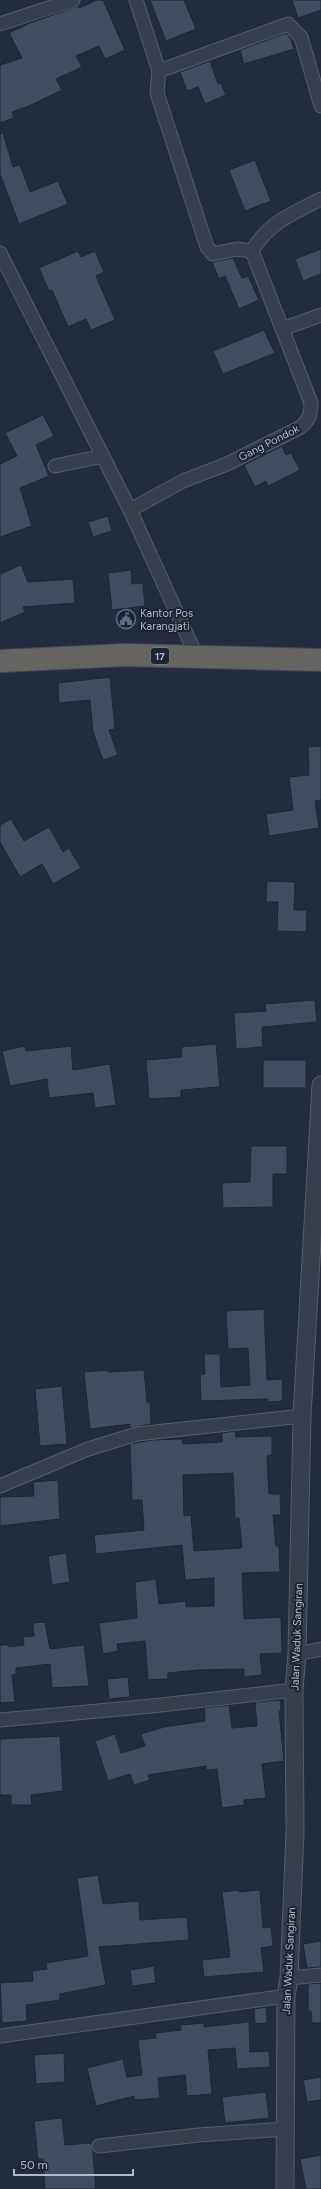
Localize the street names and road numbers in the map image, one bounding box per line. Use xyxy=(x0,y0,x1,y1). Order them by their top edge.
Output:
street label: Gang Pondok xyxy=(237,422,302,464)
road number: 17 xyxy=(151,648,169,664)
street label: Jalan Waduk Sangiran xyxy=(289,1583,305,1691)
street label: Jalan Waduk Sangiran xyxy=(280,1907,298,2015)

